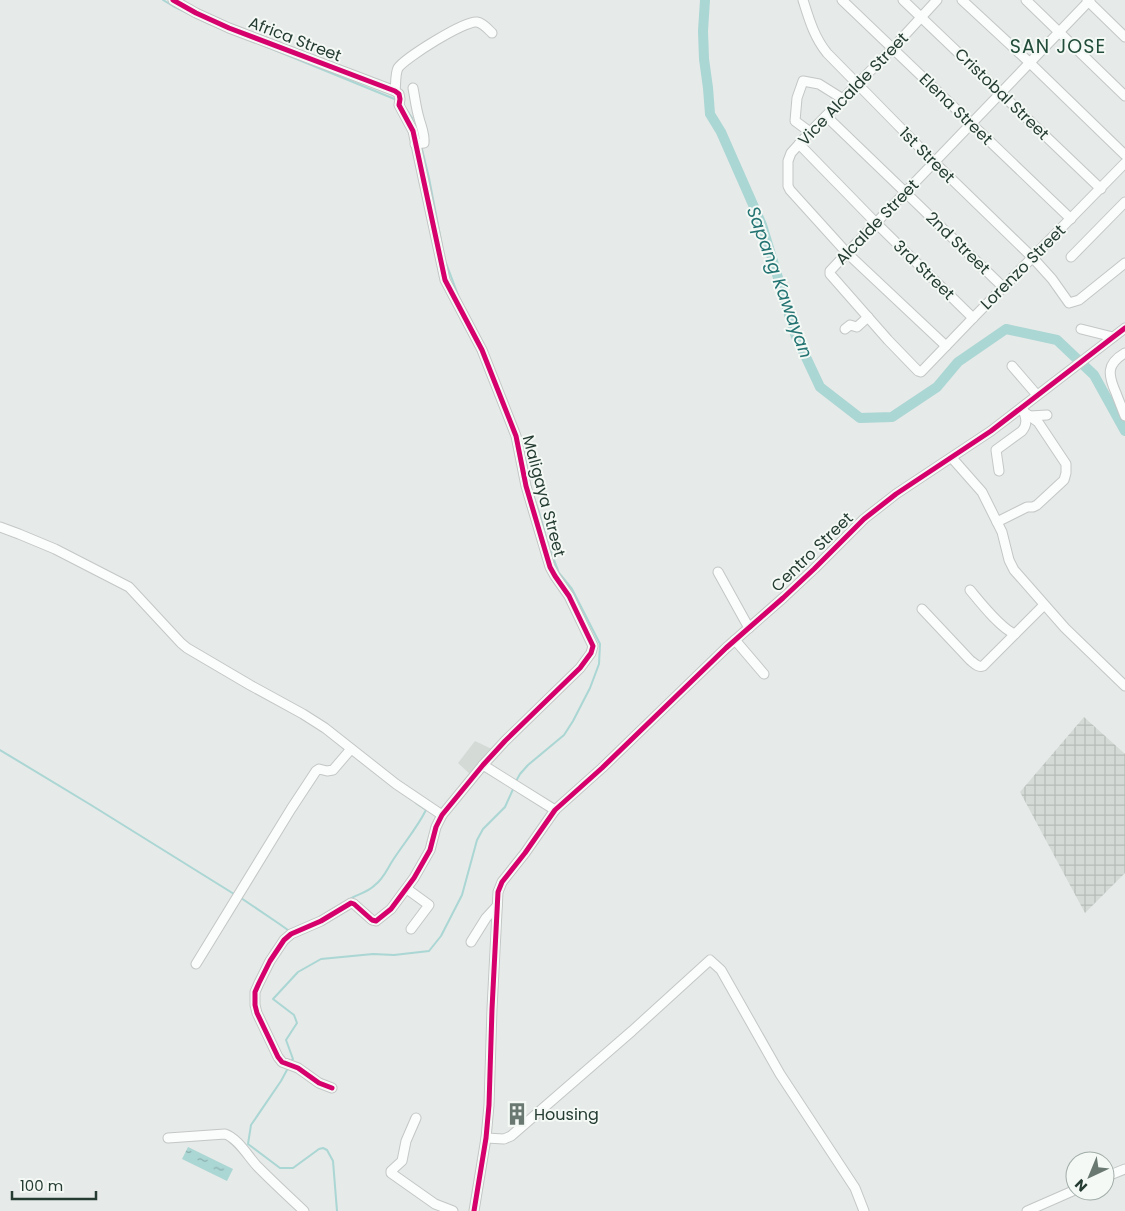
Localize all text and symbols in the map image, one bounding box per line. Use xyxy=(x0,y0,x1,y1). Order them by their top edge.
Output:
street label: Africa Street xyxy=(245,11,345,67)
street label: Vice Alcalde Street xyxy=(793,27,913,151)
district label: SAN JOSE xyxy=(1010,33,1106,60)
street label: Cristobal Street xyxy=(950,43,1054,145)
street label: Elena Street xyxy=(914,68,998,150)
street label: 1st Street xyxy=(894,122,960,188)
street label: Alcalde Street xyxy=(830,174,924,270)
water label: Sapang Kawayan xyxy=(741,203,819,361)
street label: 2nd Street xyxy=(921,206,995,280)
street label: Lorenzo Street xyxy=(975,219,1071,315)
street label: 3rd Street xyxy=(888,235,960,305)
street label: Maligaya Street xyxy=(517,433,571,560)
street label: Centro Street xyxy=(766,507,858,597)
building icon: Housing xyxy=(504,1101,530,1127)
place label: Housing xyxy=(534,1103,599,1126)
north arrow xyxy=(1065,1151,1115,1201)
scale bar xyxy=(12,1168,96,1200)
text: 100 m xyxy=(20,1175,63,1196)
text: N xyxy=(1070,1175,1092,1196)

